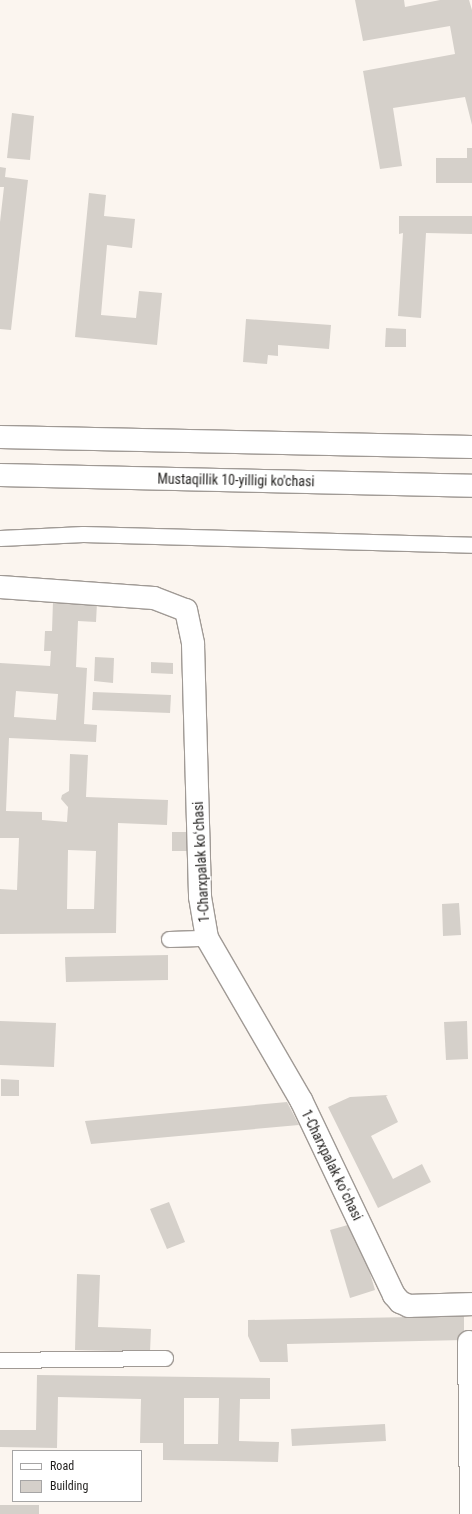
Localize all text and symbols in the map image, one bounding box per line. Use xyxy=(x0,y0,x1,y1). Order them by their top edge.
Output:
street label: Mustaqillik 10-yilligi ko'chasi xyxy=(157,470,315,490)
street label: 1-Charxpalak koʻchasi xyxy=(189,801,213,923)
street label: 1-Charxpalak koʻchasi xyxy=(298,1107,366,1223)
legend xyxy=(12,1450,142,1502)
text: Road xyxy=(50,1459,74,1473)
text: Building xyxy=(50,1479,88,1493)

